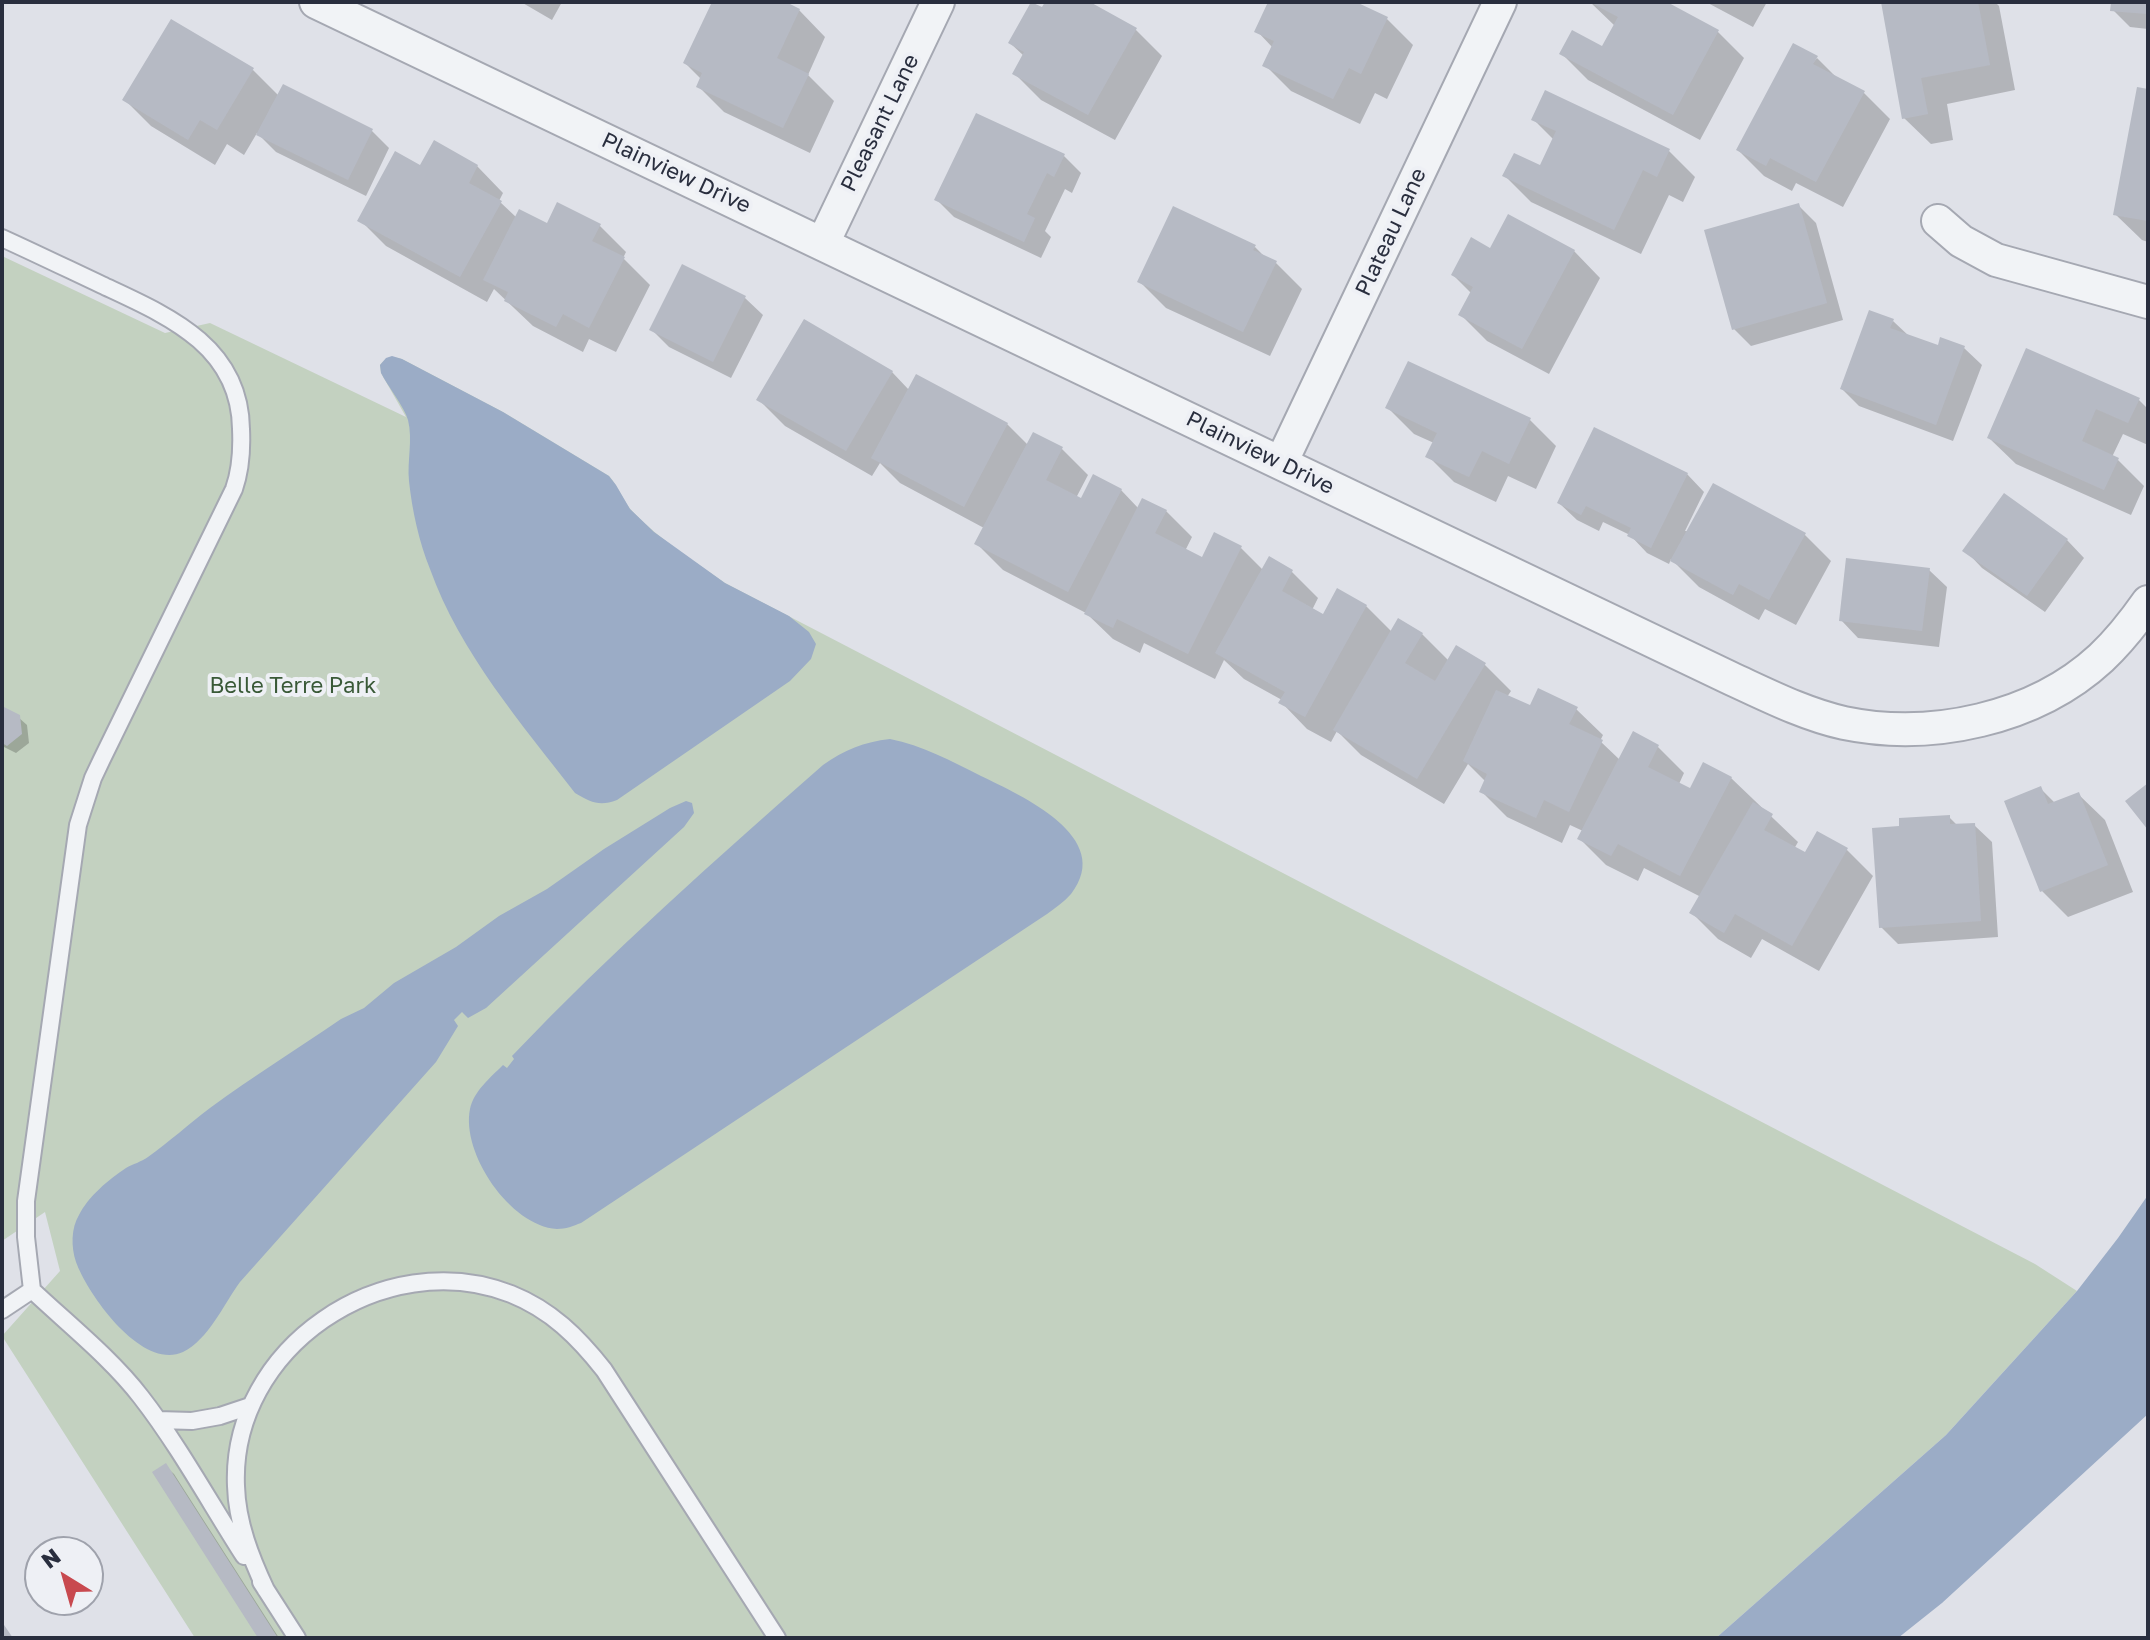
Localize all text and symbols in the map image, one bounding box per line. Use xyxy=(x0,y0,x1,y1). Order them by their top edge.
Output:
street label: Pleasant Lane xyxy=(835,50,925,196)
street label: Plainview Drive xyxy=(597,127,755,219)
street label: Plateau Lane xyxy=(1350,164,1432,300)
street label: Plainview Drive xyxy=(1182,406,1338,500)
park label: Belle Terre Park xyxy=(210,673,376,699)
north arrow xyxy=(24,1536,104,1616)
text: N xyxy=(36,1542,65,1574)

